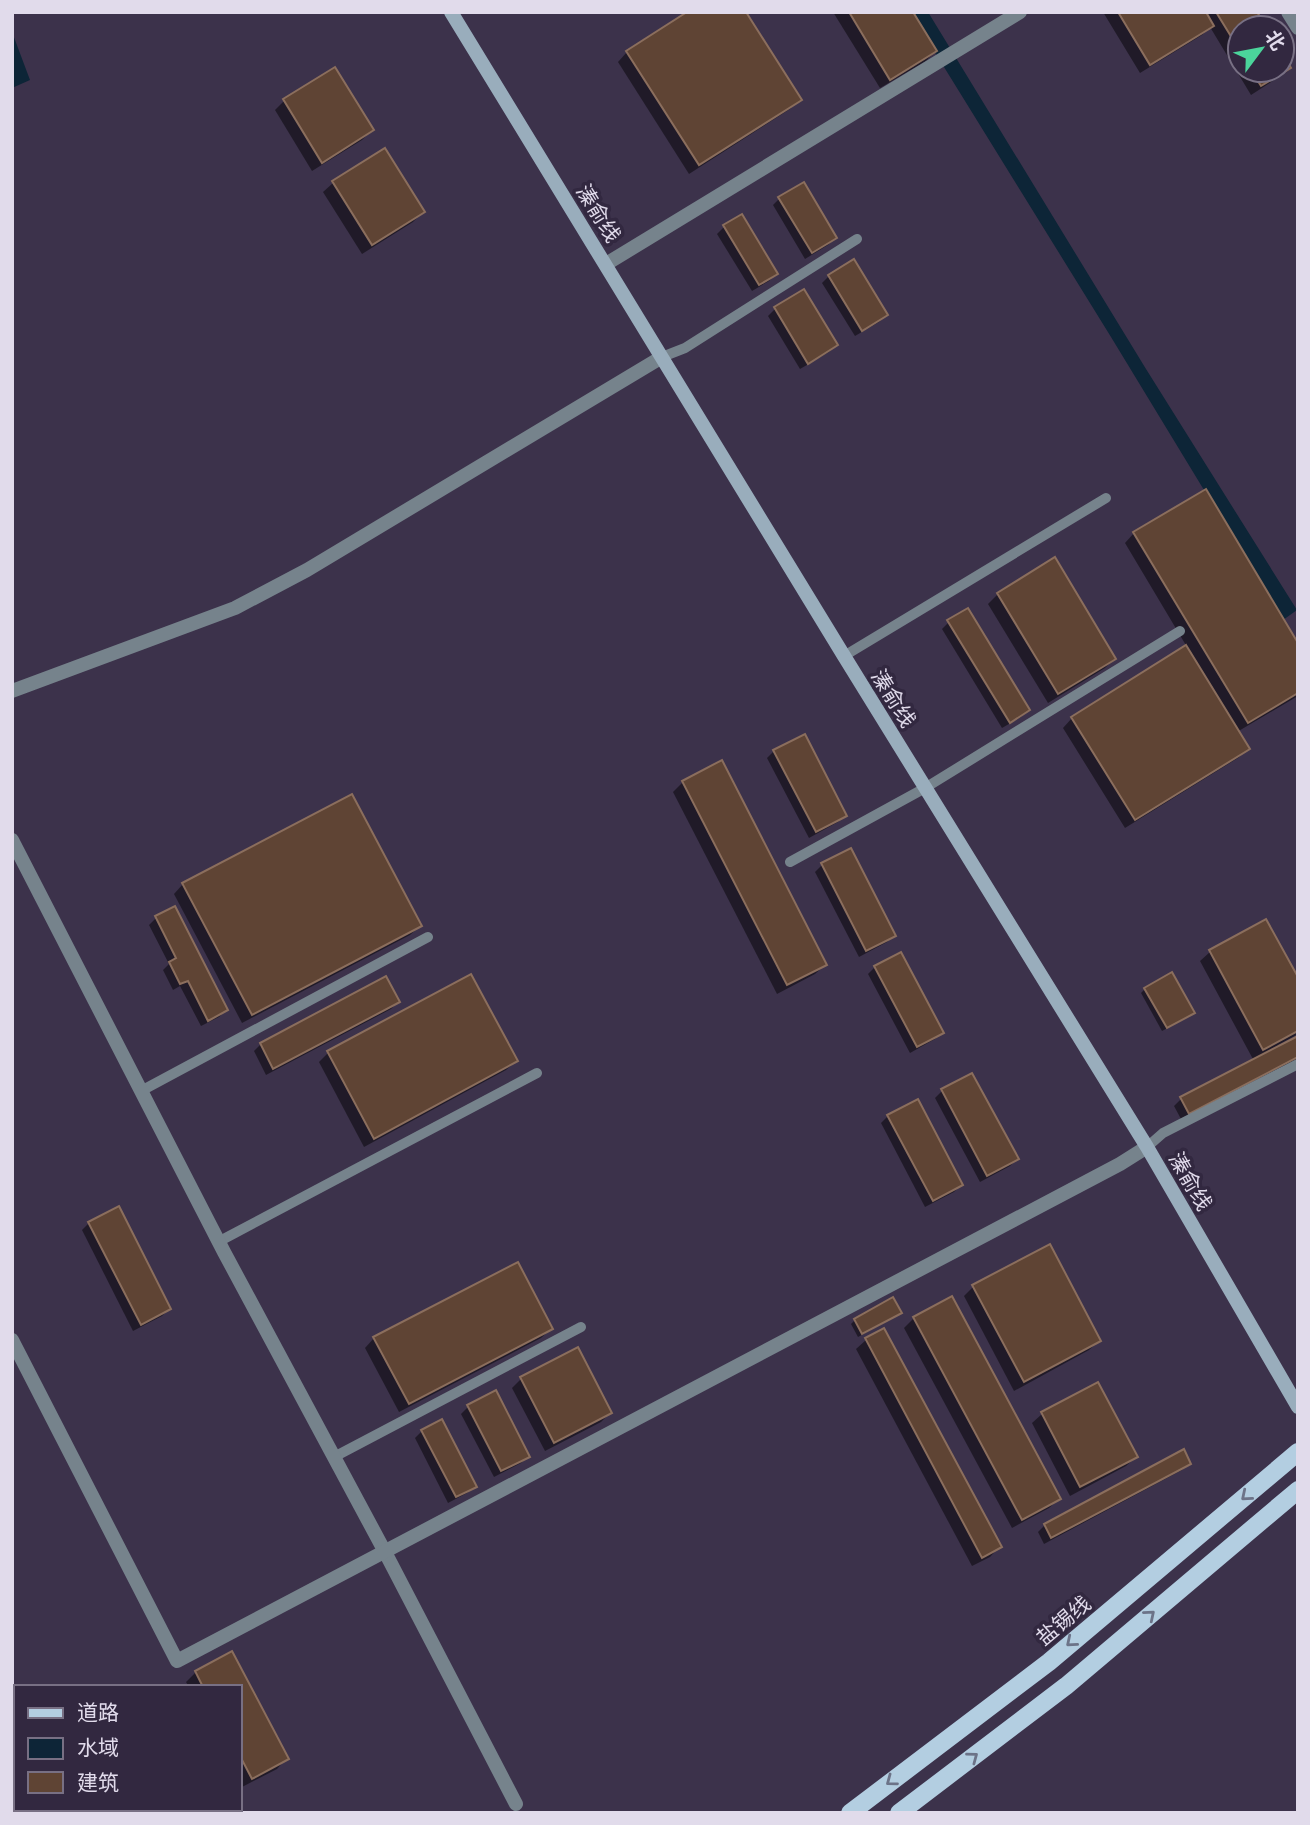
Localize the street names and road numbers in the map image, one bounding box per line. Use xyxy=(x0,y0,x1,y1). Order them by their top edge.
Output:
street label: 溱俞线 xyxy=(571,179,627,247)
street label: 溱俞线 xyxy=(866,664,922,732)
street label: 溱俞线 xyxy=(1164,1147,1218,1215)
street label: 盐锡线 xyxy=(1031,1590,1095,1650)

